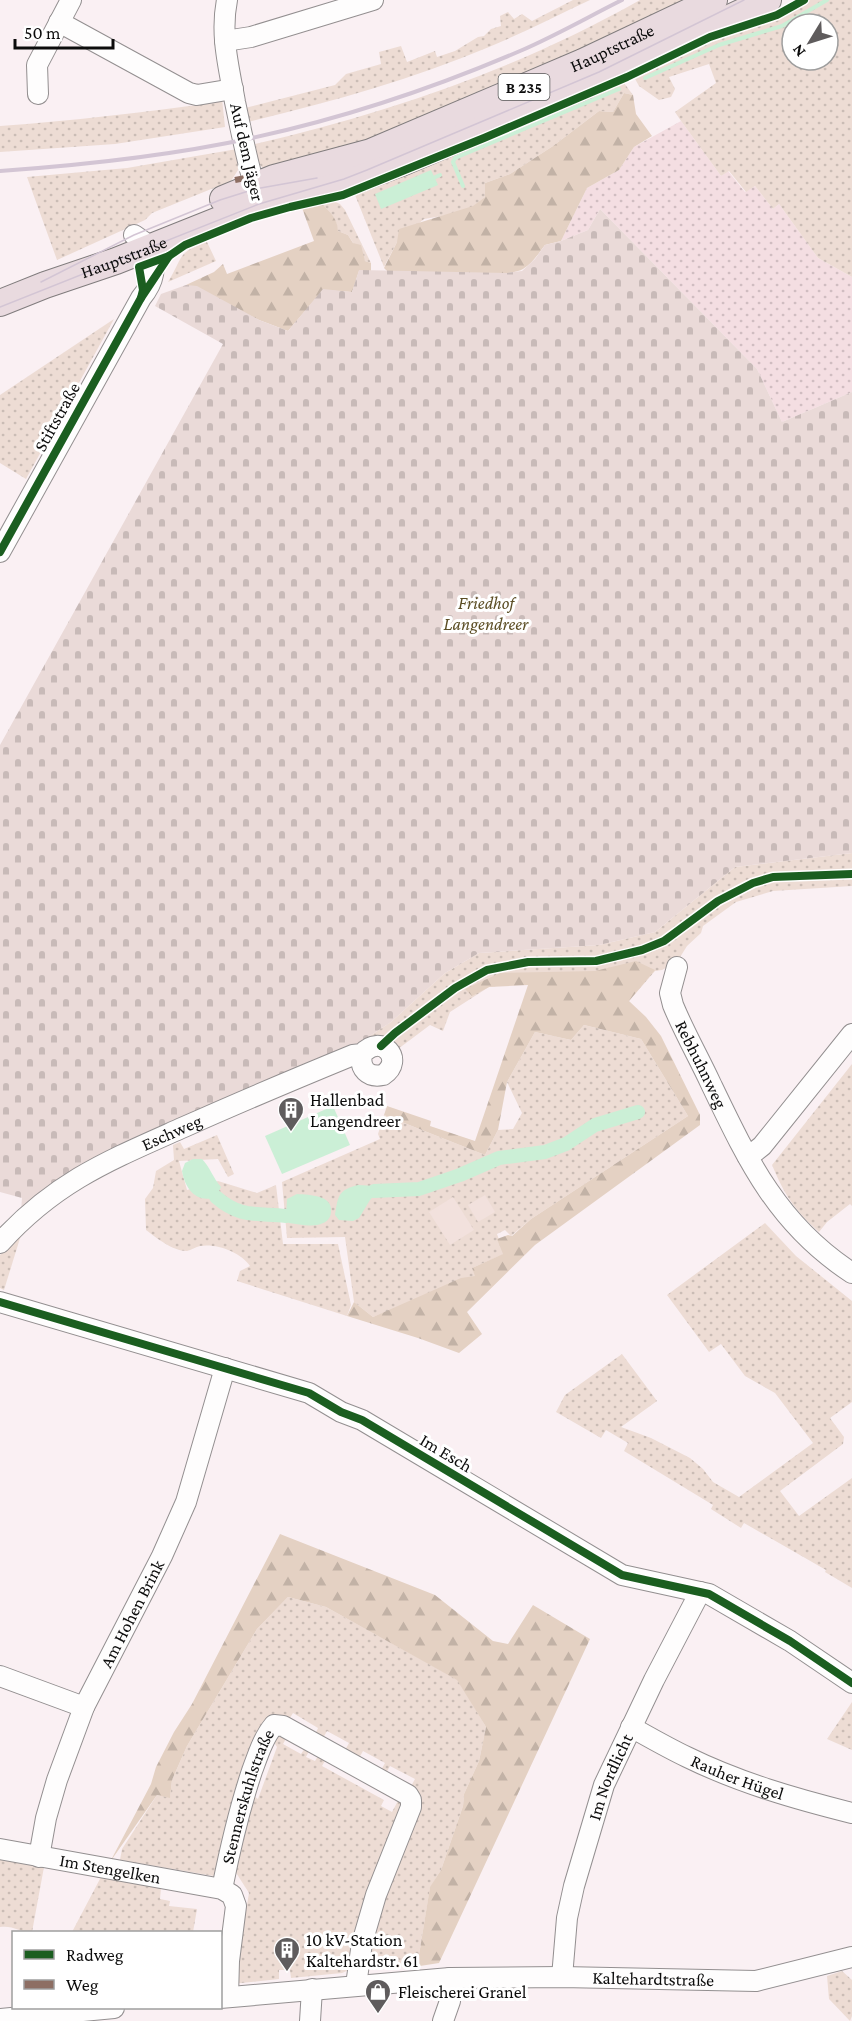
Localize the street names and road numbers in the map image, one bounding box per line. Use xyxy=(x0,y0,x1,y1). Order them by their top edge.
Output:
street label: Hauptstraße xyxy=(567,20,657,76)
road number: B 235 xyxy=(498,74,550,100)
street label: Auf dem Jäger xyxy=(226,101,268,204)
street label: Hauptstraße xyxy=(78,232,170,282)
street label: Stiftstraße xyxy=(30,379,84,455)
street label: Rebhuhnweg xyxy=(671,1017,731,1112)
street label: Eschweg xyxy=(138,1110,205,1155)
street label: Im Esch xyxy=(416,1430,476,1476)
street label: Am Hohen Brink xyxy=(96,1556,168,1671)
street label: Stennerskuhlstraße xyxy=(217,1725,278,1866)
street label: Im Nordlicht xyxy=(584,1730,637,1823)
street label: Rauher Hügel xyxy=(688,1750,787,1804)
street label: Im Stengelken xyxy=(58,1850,163,1888)
street label: Kaltehardtstraße xyxy=(592,1968,714,1990)

